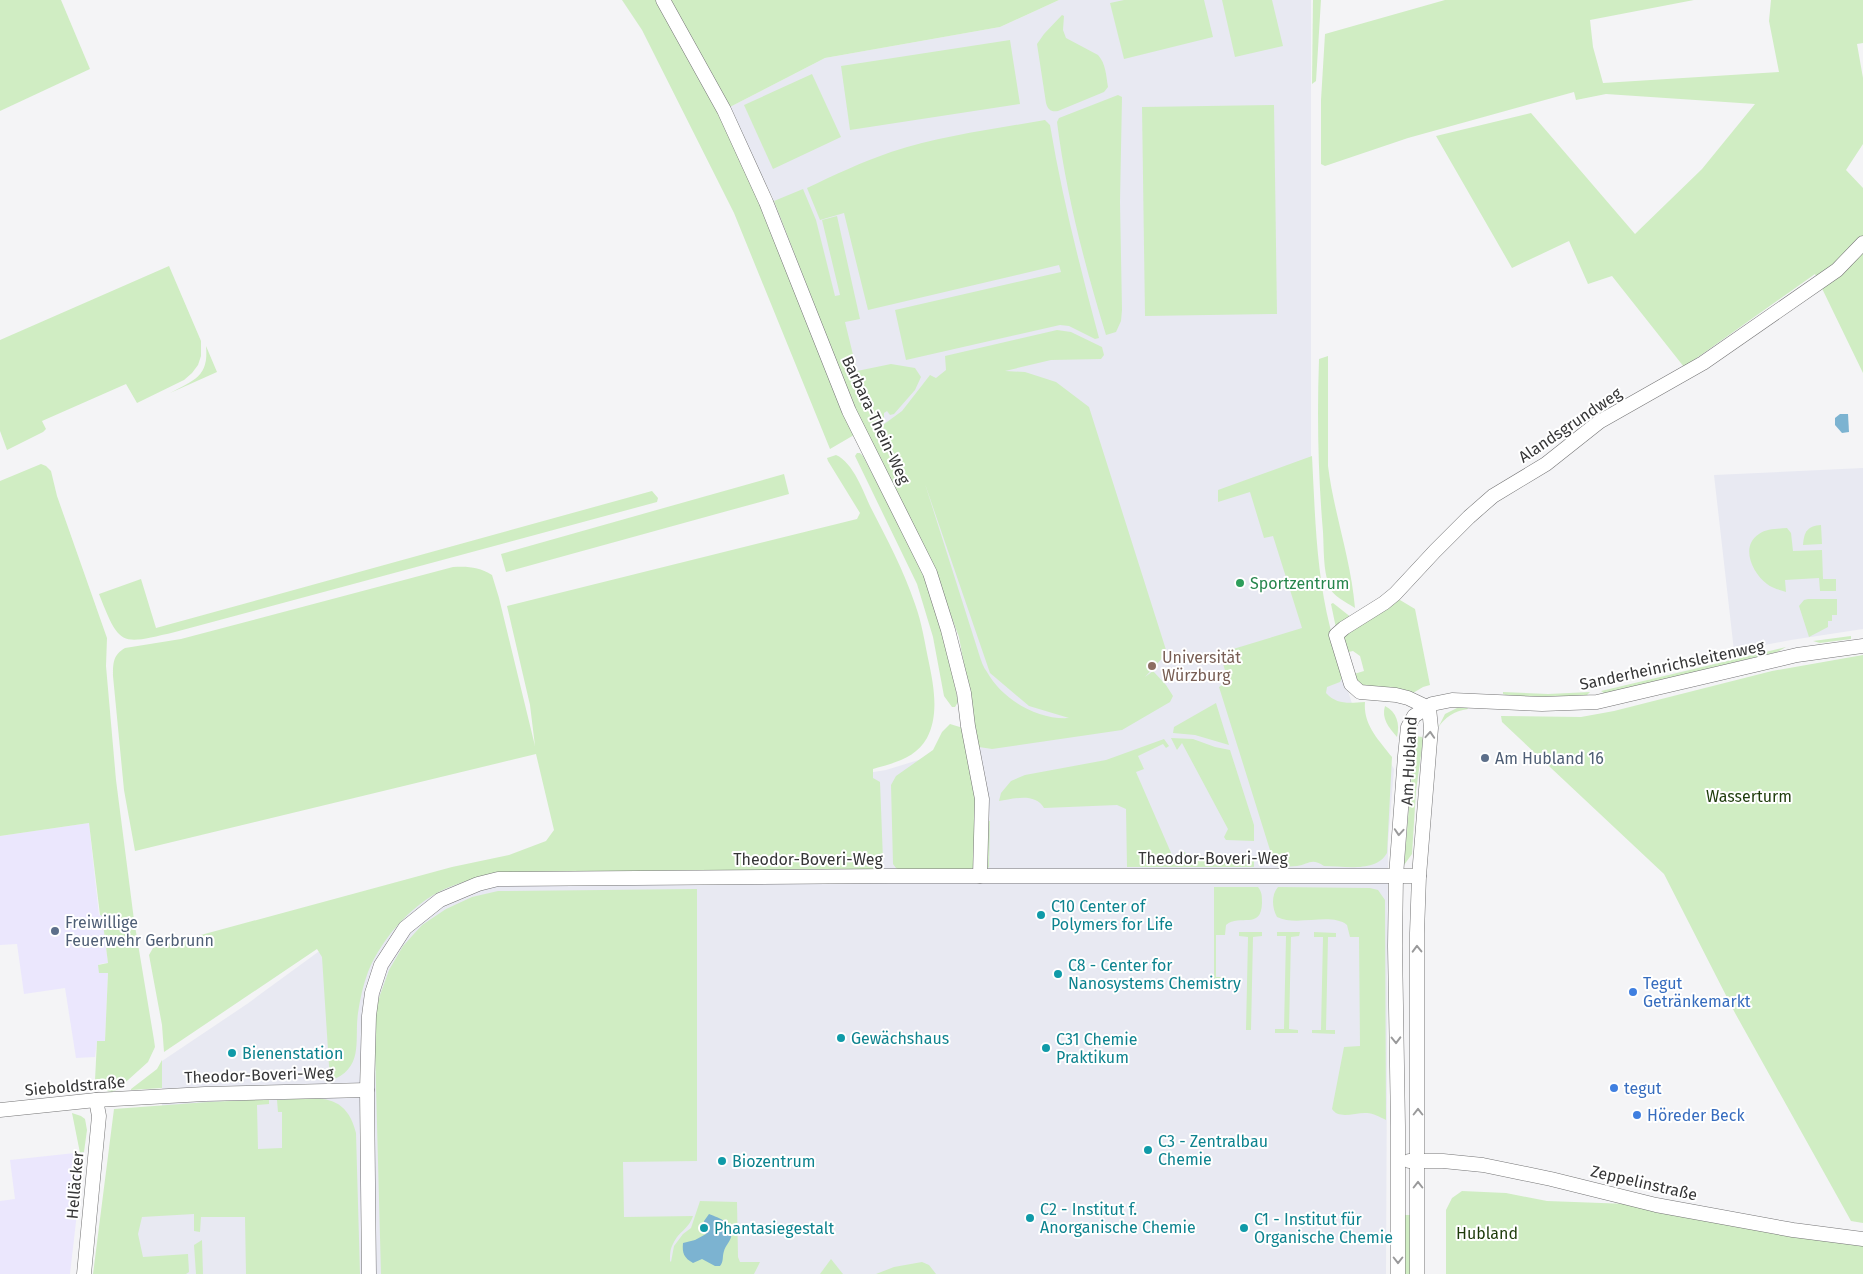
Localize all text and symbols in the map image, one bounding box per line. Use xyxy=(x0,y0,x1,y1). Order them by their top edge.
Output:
street label: Barbara-Thein-Weg xyxy=(838,353,914,488)
street label: Alandsgrundweg xyxy=(1515,383,1626,466)
place label: Sportzentrum xyxy=(1250,574,1349,593)
marker: Sportzentrum xyxy=(1234,577,1246,589)
street label: Sanderheinrichsleitenweg xyxy=(1578,636,1767,694)
place label: Universität Würzburg xyxy=(1162,648,1241,685)
marker: Universität Würzburg xyxy=(1146,660,1158,672)
street label: Am Hubland xyxy=(1397,716,1421,806)
one-way arrow xyxy=(1424,730,1435,738)
place label: Am Hubland 16 xyxy=(1495,749,1604,768)
marker: Am Hubland 16 xyxy=(1479,752,1491,764)
park label: Wasserturm xyxy=(1706,787,1792,806)
one-way arrow xyxy=(1394,828,1405,836)
street label: Theodor-Boveri-Weg xyxy=(1138,849,1288,868)
street label: Theodor-Boveri-Weg xyxy=(733,850,883,869)
place label: C10 Center of Polymers for Life xyxy=(1051,897,1173,934)
marker: C10 Center of Polymers for Life xyxy=(1035,909,1047,921)
place label: Freiwillige Feuerwehr Gerbrunn xyxy=(65,913,214,950)
marker: Freiwillige Feuerwehr Gerbrunn xyxy=(49,925,61,937)
one-way arrow xyxy=(1412,945,1423,953)
place label: C8 - Center for Nanosystems Chemistry xyxy=(1068,956,1241,993)
marker: C8 - Center for Nanosystems Chemistry xyxy=(1052,968,1064,980)
place label: Tegut Getränkemarkt xyxy=(1643,974,1751,1011)
marker: Tegut Getränkemarkt xyxy=(1627,986,1639,998)
place label: Gewächshaus xyxy=(851,1029,949,1048)
place label: C31 Chemie Praktikum xyxy=(1056,1030,1138,1067)
marker: Gewächshaus xyxy=(835,1032,847,1044)
one-way arrow xyxy=(1391,1036,1401,1044)
marker: C31 Chemie Praktikum xyxy=(1040,1042,1052,1054)
place label: Bienenstation xyxy=(242,1044,343,1063)
marker: Bienenstation xyxy=(226,1047,238,1059)
street label: Theodor-Boveri-Weg xyxy=(184,1063,335,1087)
street label: Sieboldstraße xyxy=(24,1072,126,1100)
place label: tegut xyxy=(1624,1079,1662,1098)
marker: tegut xyxy=(1608,1082,1620,1094)
place label: Höreder Beck xyxy=(1647,1106,1745,1125)
one-way arrow xyxy=(1413,1108,1423,1116)
marker: Höreder Beck xyxy=(1631,1109,1643,1121)
place label: C3 - Zentralbau Chemie xyxy=(1158,1132,1268,1169)
marker: C3 - Zentralbau Chemie xyxy=(1142,1144,1154,1156)
street label: Helläcker xyxy=(63,1149,88,1220)
place label: Biozentrum xyxy=(732,1152,815,1171)
marker: Biozentrum xyxy=(716,1155,728,1167)
street label: Zeppelinstraße xyxy=(1589,1162,1699,1204)
one-way arrow xyxy=(1413,1181,1423,1189)
place label: C2 - Institut f. Anorganische Chemie xyxy=(1040,1200,1196,1237)
place label: C1 - Institut für Organische Chemie xyxy=(1254,1210,1393,1247)
marker: C2 - Institut f. Anorganische Chemie xyxy=(1024,1212,1036,1224)
place label: Phantasiegestalt xyxy=(714,1219,834,1238)
marker: Phantasiegestalt xyxy=(698,1222,710,1234)
marker: C1 - Institut für Organische Chemie xyxy=(1238,1222,1250,1234)
park label: Hubland xyxy=(1456,1224,1518,1243)
one-way arrow xyxy=(1393,1256,1403,1264)

